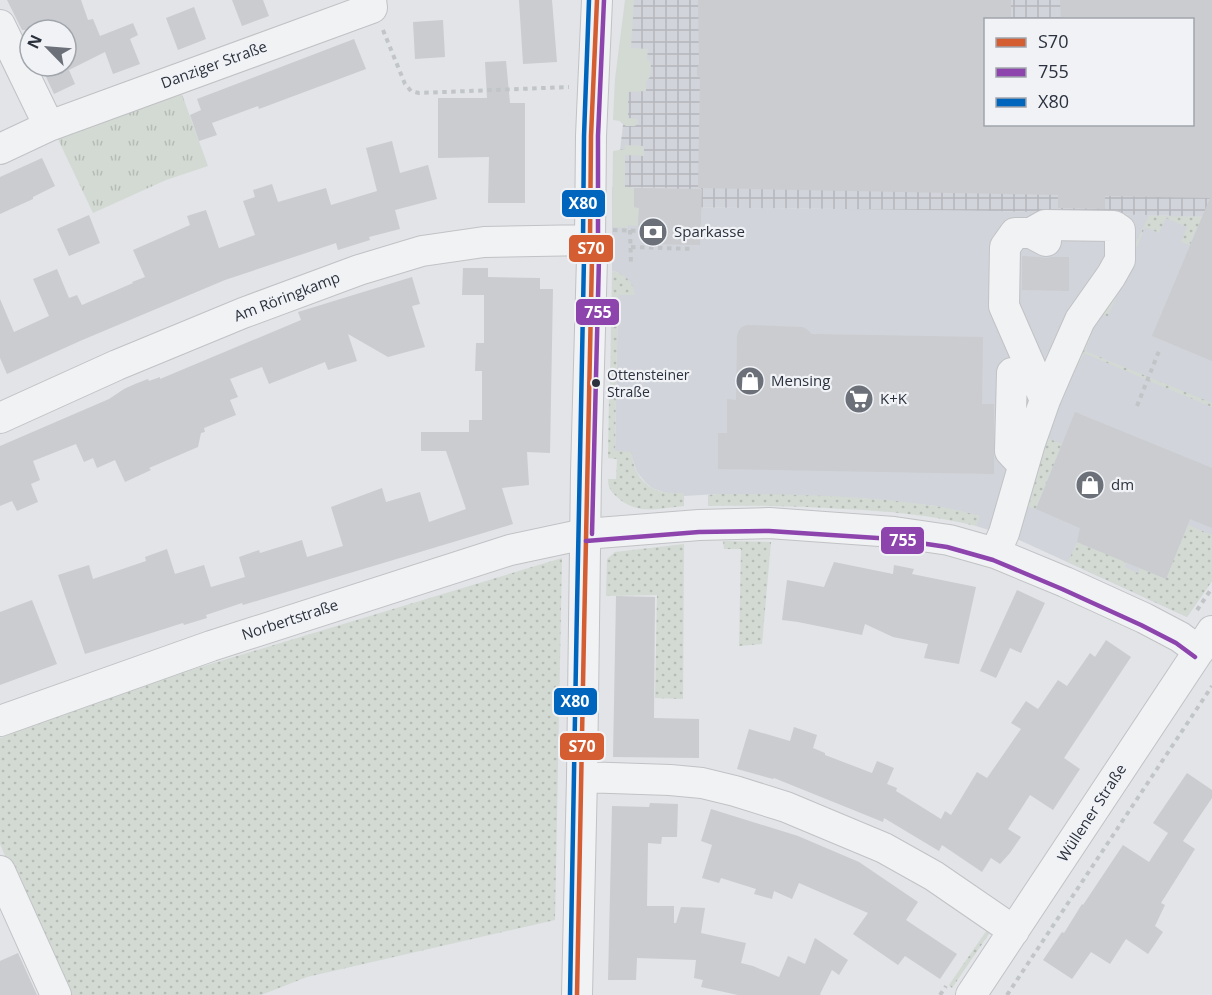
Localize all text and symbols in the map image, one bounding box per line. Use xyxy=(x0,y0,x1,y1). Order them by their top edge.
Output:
north arrow xyxy=(18,18,78,78)
legend xyxy=(984,18,1194,126)
text: S70 xyxy=(1038,29,1068,53)
text: N xyxy=(22,31,47,52)
street label: Danziger Straße xyxy=(158,36,270,93)
text: 755 xyxy=(1038,59,1069,83)
text: X80 xyxy=(1038,89,1069,113)
line badge: X80 xyxy=(561,189,606,218)
text: X80 xyxy=(569,192,597,214)
bank icon: Sparkasse xyxy=(637,216,669,248)
place label: Sparkasse xyxy=(674,221,745,241)
line badge: S70 xyxy=(568,234,614,263)
text: S70 xyxy=(577,237,605,259)
street label: Am Röringkamp xyxy=(231,267,343,325)
line badge: 755 xyxy=(575,298,620,326)
text: 755 xyxy=(584,301,612,323)
place label: Ottensteiner Straße xyxy=(607,365,690,401)
shop icon: Mensing xyxy=(734,365,766,397)
place label: Mensing xyxy=(771,370,830,390)
marker: Ottensteiner Straße xyxy=(590,377,602,389)
supermarket icon: K+K xyxy=(843,383,875,415)
place label: K+K xyxy=(880,388,908,408)
shop icon: dm xyxy=(1074,469,1106,501)
place label: dm xyxy=(1111,474,1134,494)
line badge: 755 xyxy=(880,526,925,555)
text: 755 xyxy=(889,529,917,551)
street label: Norbertstraße xyxy=(239,594,340,644)
line badge: X80 xyxy=(553,687,598,716)
text: X80 xyxy=(561,690,589,712)
line badge: S70 xyxy=(559,732,605,761)
text: S70 xyxy=(568,735,596,757)
street label: Wüllener Straße xyxy=(1052,760,1130,865)

